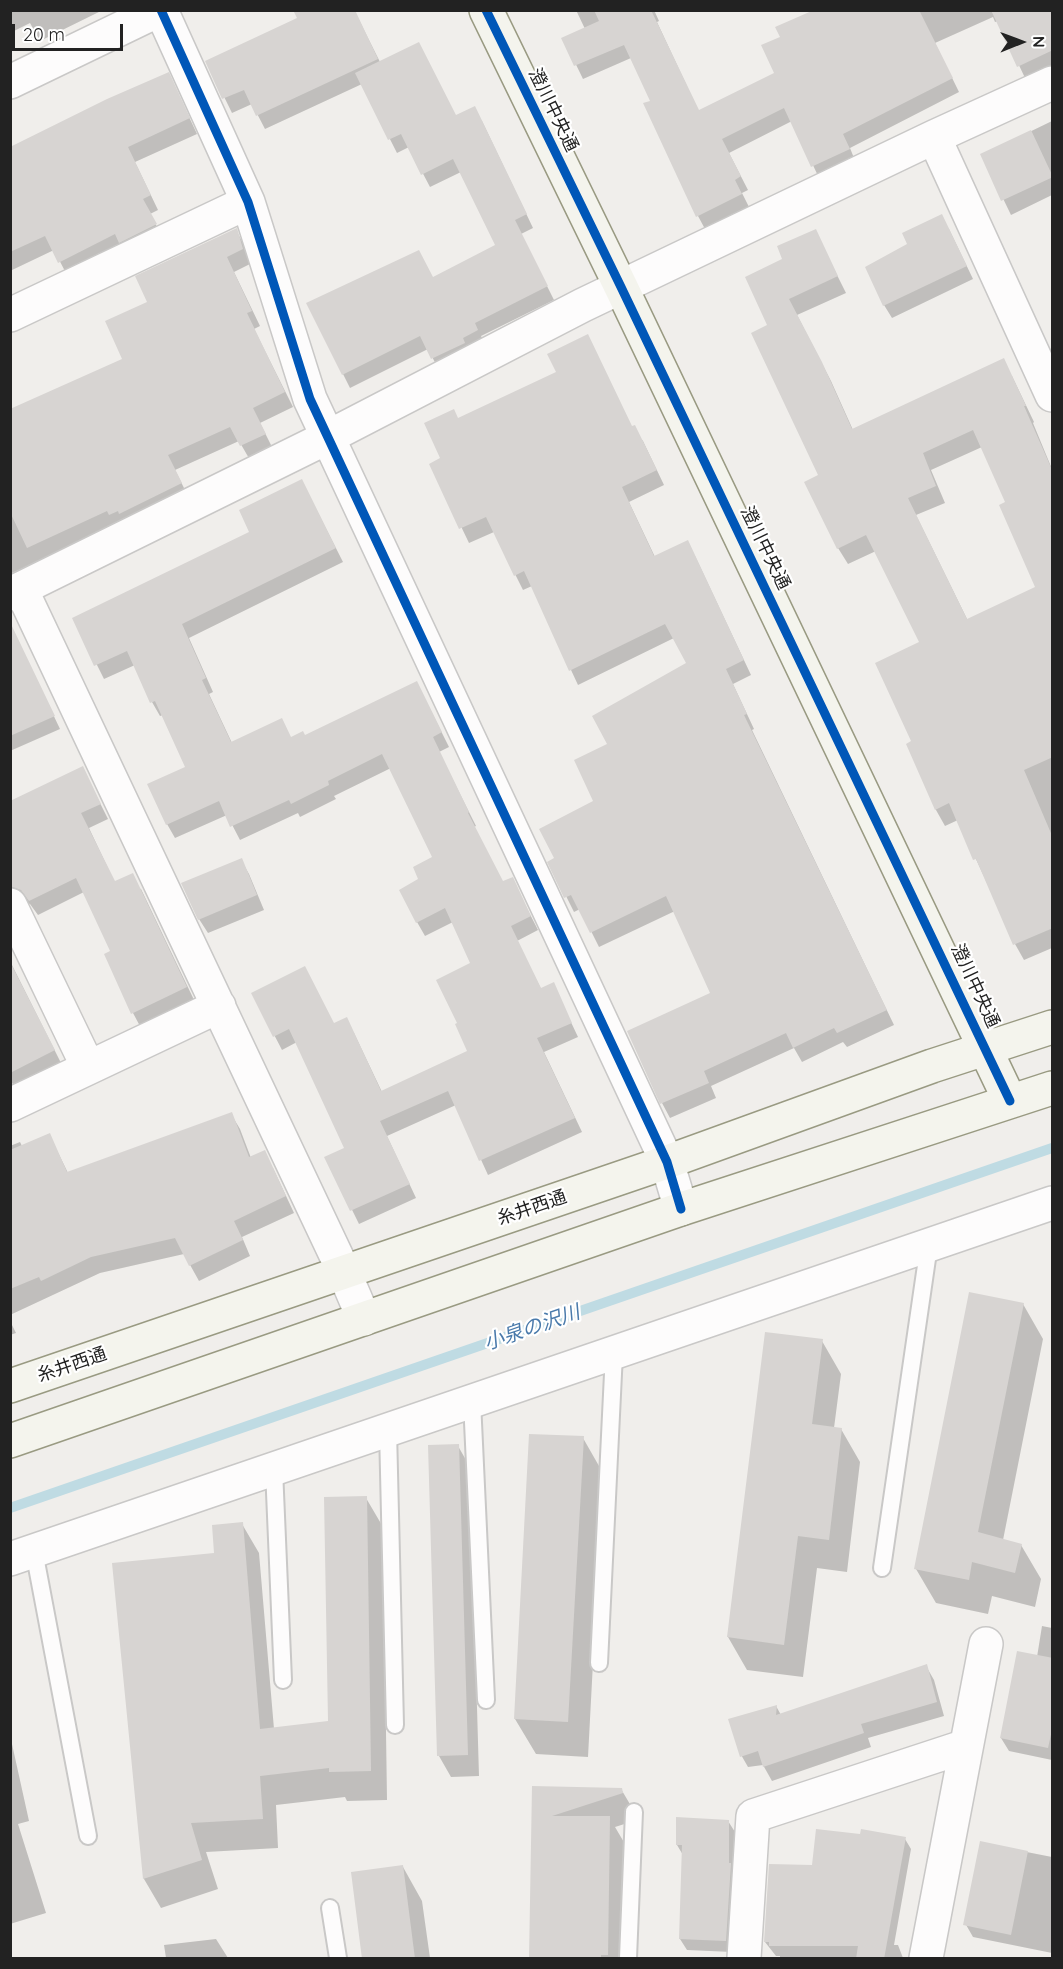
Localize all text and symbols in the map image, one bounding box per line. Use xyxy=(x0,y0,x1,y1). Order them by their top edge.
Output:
scale bar xyxy=(15,12,126,50)
north arrow xyxy=(991,12,1051,72)
text: 20 m xyxy=(23,23,65,46)
text: N xyxy=(1029,36,1049,48)
street label: 澄川中央通 xyxy=(524,65,582,155)
street label: 澄川中央通 xyxy=(736,503,794,593)
street label: 澄川中央通 xyxy=(946,941,1004,1031)
street label: 糸井西通 xyxy=(494,1186,570,1230)
water label: 小泉の沢川 xyxy=(481,1300,583,1356)
street label: 糸井西通 xyxy=(34,1343,110,1387)

